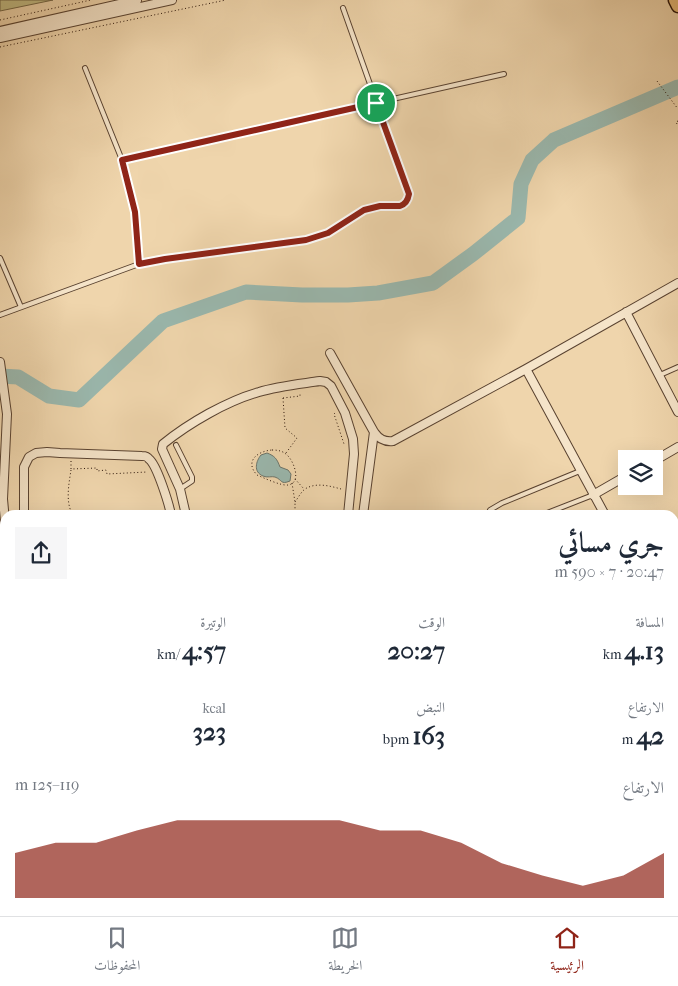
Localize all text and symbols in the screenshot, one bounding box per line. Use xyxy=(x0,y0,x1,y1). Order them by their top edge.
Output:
pin xyxy=(355,82,397,124)
icon: arrive xyxy=(362,89,390,117)
map controls xyxy=(618,450,663,495)
button: layers xyxy=(618,450,663,495)
text: جري مسائي xyxy=(558,526,664,559)
button: share xyxy=(15,527,67,579)
text: 20:47 · 7 × 590 m xyxy=(555,562,664,581)
text: الوتيرة xyxy=(200,614,226,631)
text: الوقت xyxy=(418,614,445,631)
text: المسافة xyxy=(635,614,664,631)
text: 4:57 xyxy=(182,636,226,665)
text: 20:27 xyxy=(387,636,445,665)
text: 4.13 xyxy=(625,636,664,665)
text: /km xyxy=(157,646,182,663)
text: km xyxy=(603,646,625,663)
text: النبض xyxy=(416,699,445,716)
text: الارتفاع xyxy=(628,699,664,716)
text: kcal xyxy=(202,700,226,717)
text: 323 xyxy=(193,717,226,746)
text: 163 xyxy=(412,721,445,750)
text: 42 xyxy=(636,721,664,750)
text: bpm xyxy=(383,731,412,748)
text: m xyxy=(622,731,636,748)
text: 119–125 m xyxy=(15,775,79,794)
text: الارتفاع xyxy=(622,778,664,797)
tab: المحفوظات xyxy=(94,924,140,979)
tab: الخريطة xyxy=(328,924,362,979)
tab: الرئيسية xyxy=(550,924,584,979)

